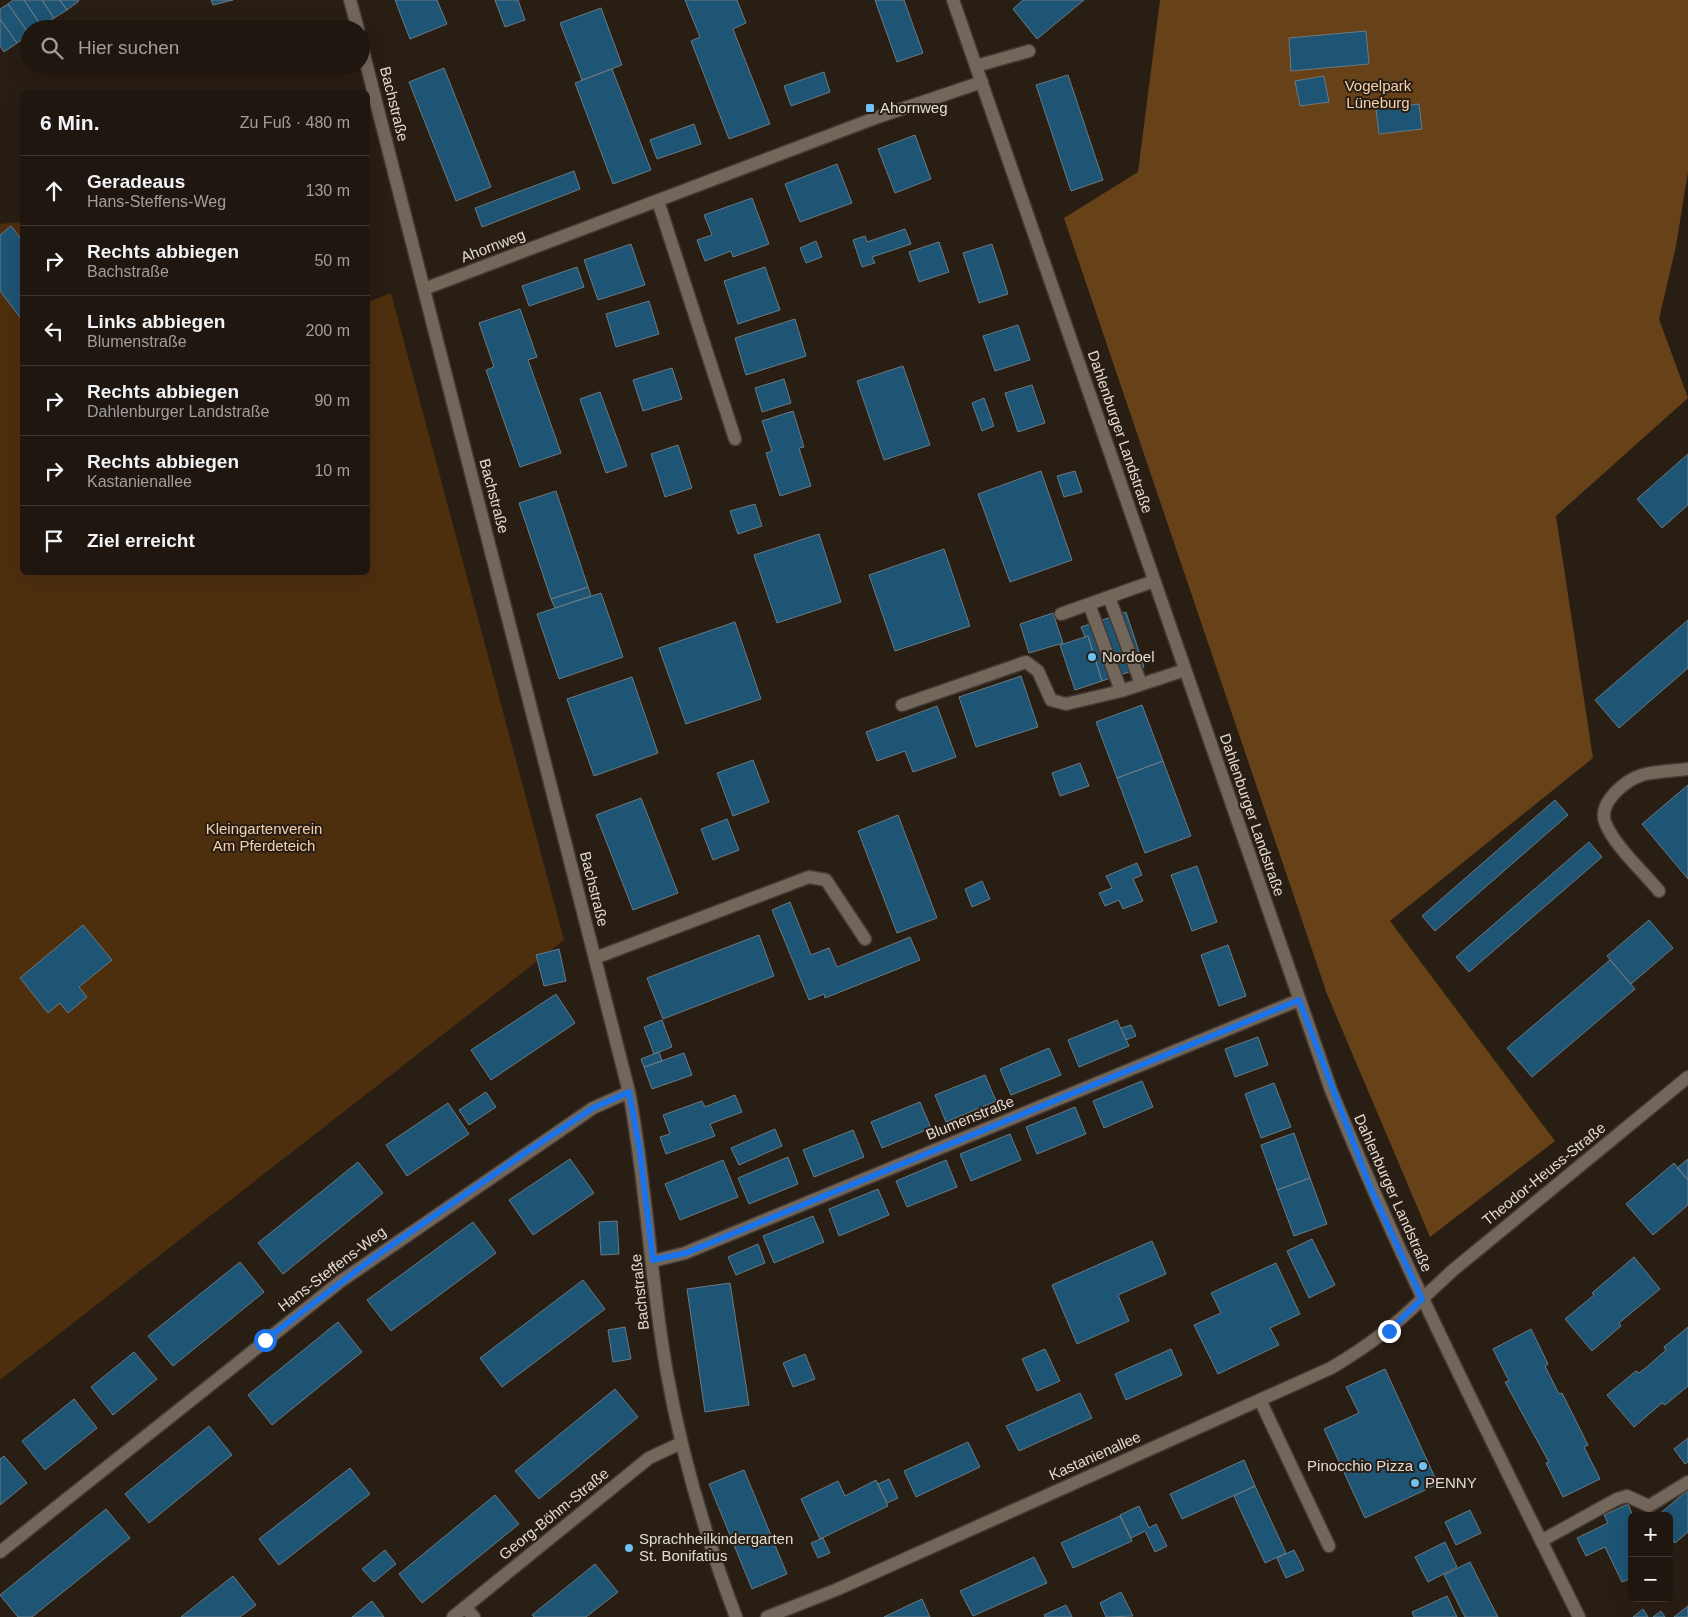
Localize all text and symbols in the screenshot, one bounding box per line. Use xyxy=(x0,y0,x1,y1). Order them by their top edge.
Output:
search box xyxy=(20,20,370,75)
icon: search xyxy=(38,34,66,62)
text: Hier suchen xyxy=(78,37,179,58)
street label: Bachstraße xyxy=(377,65,412,143)
park label: Vogelpark Lüneburg xyxy=(1345,77,1412,111)
place label: Ahornweg xyxy=(880,99,948,116)
marker: Ahornweg xyxy=(864,102,876,114)
text: 6 Min. xyxy=(40,111,100,134)
text: Zu Fuß · 480 m xyxy=(240,114,350,131)
text: Geradeaus xyxy=(87,171,185,192)
icon: ahead xyxy=(40,177,68,205)
text: 130 m xyxy=(306,182,350,199)
text: Hans-Steffens-Weg xyxy=(87,193,226,210)
street label: Ahornweg xyxy=(458,225,527,266)
text: Rechts abbiegen xyxy=(87,241,239,262)
icon: right xyxy=(40,247,68,275)
text: 50 m xyxy=(314,252,350,269)
text: Bachstraße xyxy=(87,263,169,280)
text: Links abbiegen xyxy=(87,311,225,332)
icon: left xyxy=(40,317,68,345)
text: 200 m xyxy=(306,322,350,339)
text: Blumenstraße xyxy=(87,333,187,350)
street label: Dahlenburger Landstraße xyxy=(1085,348,1156,515)
text: Rechts abbiegen xyxy=(87,381,239,402)
icon: right xyxy=(40,387,68,415)
text: 90 m xyxy=(314,392,350,409)
text: Dahlenburger Landstraße xyxy=(87,403,269,420)
text: Rechts abbiegen xyxy=(87,451,239,472)
icon: right xyxy=(40,457,68,485)
street label: Bachstraße xyxy=(476,457,513,535)
text: 10 m xyxy=(314,462,350,479)
text: Kastanienallee xyxy=(87,473,192,490)
icon: arrive xyxy=(40,527,68,555)
text: Ziel erreicht xyxy=(87,530,195,551)
place label: Nordoel xyxy=(1102,648,1155,665)
marker: Nordoel xyxy=(1086,651,1098,663)
street label: Dahlenburger Landstraße xyxy=(1217,731,1288,898)
park label: Kleingartenverein Am Pferdeteich xyxy=(206,820,322,854)
street label: Bachstraße xyxy=(577,850,612,928)
street label: Blumenstraße xyxy=(923,1092,1016,1143)
street label: Dahlenburger Landstraße xyxy=(1351,1111,1436,1274)
street label: Theodor-Heuss-Straße xyxy=(1479,1119,1609,1228)
street label: Hans-Steffens-Weg xyxy=(275,1223,389,1315)
street label: Bachstraße xyxy=(627,1253,652,1331)
route end xyxy=(1378,1320,1401,1343)
route start xyxy=(254,1329,277,1352)
street label: Kastanienallee xyxy=(1046,1428,1143,1483)
place label: Pinocchio Pizza xyxy=(1307,1457,1414,1474)
marker: Pinocchio Pizza xyxy=(1417,1460,1429,1472)
street label: Georg-Böhm-Straße xyxy=(496,1464,612,1563)
place label: PENNY xyxy=(1425,1474,1477,1491)
marker: PENNY xyxy=(1409,1477,1421,1489)
map controls xyxy=(1628,1512,1673,1602)
button: + xyxy=(1628,1512,1673,1557)
place label: Sprachheilkindergarten St. Bonifatius xyxy=(639,1530,793,1564)
marker: Sprachheilkindergarten St. Bonifatius xyxy=(623,1542,635,1554)
button: − xyxy=(1628,1557,1673,1602)

